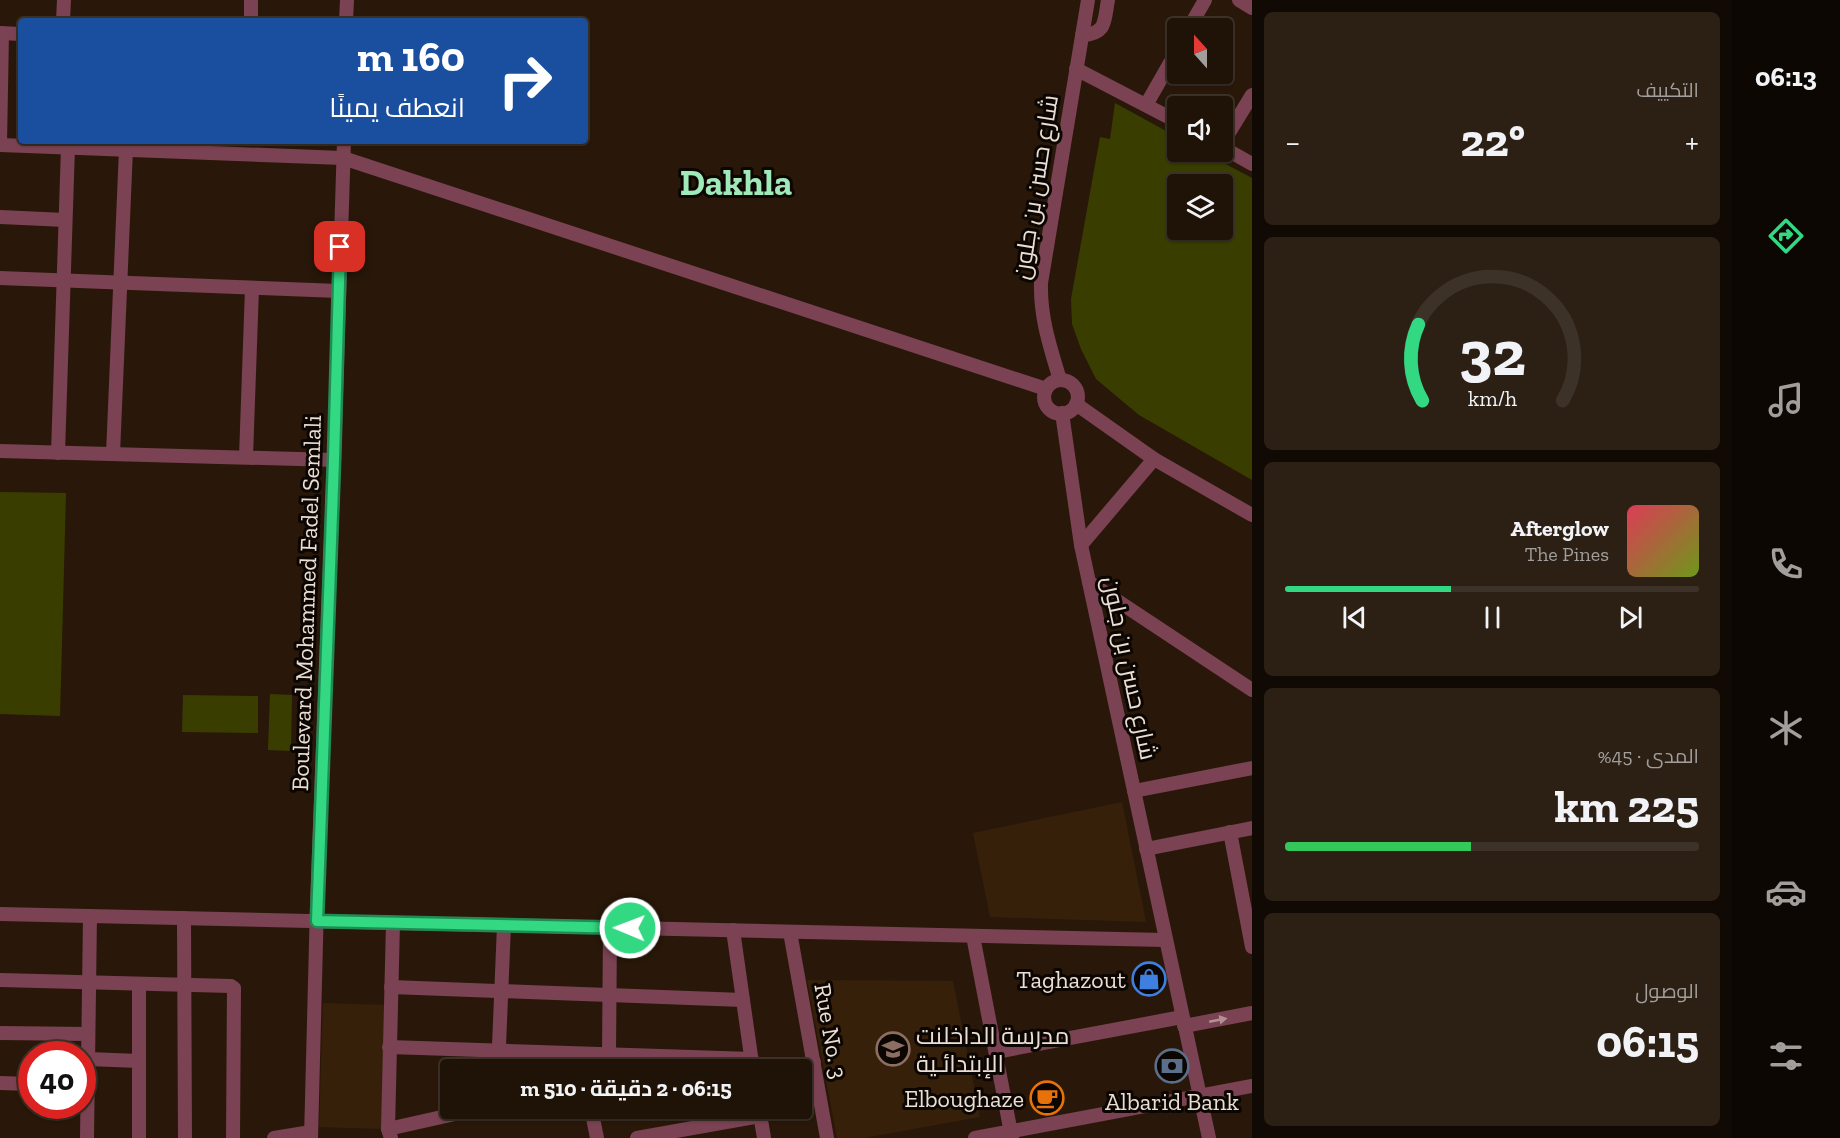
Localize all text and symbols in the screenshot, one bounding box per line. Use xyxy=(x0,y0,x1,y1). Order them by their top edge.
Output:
north arrow xyxy=(1167,18,1233,84)
map controls xyxy=(1167,18,1233,240)
text: 160 m xyxy=(357,31,465,82)
icon: right xyxy=(486,42,564,120)
text: 06:13 xyxy=(1755,61,1817,93)
text: التكييف xyxy=(1636,78,1699,102)
text: انعطف يمينًا xyxy=(329,92,465,124)
street label: شارع حسن بن جلون xyxy=(1006,92,1066,282)
button: sound xyxy=(1167,96,1233,162)
text: 22° xyxy=(1460,114,1525,168)
text: − xyxy=(1285,122,1300,161)
text: + xyxy=(1685,122,1699,161)
district label: Dakhla xyxy=(680,161,792,204)
button: layers xyxy=(1167,174,1233,240)
icon: directions xyxy=(1765,215,1807,257)
pin xyxy=(314,221,365,272)
icon: arrive xyxy=(323,230,356,263)
text: 32 xyxy=(1459,316,1525,391)
icon: music xyxy=(1765,379,1807,421)
text: km/h xyxy=(1468,386,1516,411)
street label: Boulevard Mohammed Fadel Semlali xyxy=(285,414,327,791)
text: Afterglow xyxy=(1511,515,1609,542)
text: The Pines xyxy=(1525,542,1609,566)
icon: phone xyxy=(1765,543,1807,585)
street label: شارع حسن بن جلون xyxy=(1094,574,1164,763)
icon: previous xyxy=(1338,601,1371,634)
icon: pause xyxy=(1476,601,1509,634)
icon: next xyxy=(1614,601,1647,634)
icon: climate xyxy=(1765,707,1807,749)
text: المدى · 45% xyxy=(1598,744,1699,768)
text: 225 km xyxy=(1554,780,1699,834)
icon: car xyxy=(1765,871,1807,913)
position arrow xyxy=(598,896,662,960)
shop icon: Taghazout xyxy=(1131,961,1167,997)
place label: Taghazout xyxy=(1016,965,1126,994)
text: الوصول xyxy=(1635,979,1699,1003)
street label: Rue No. 3 xyxy=(808,981,854,1081)
one-way arrow xyxy=(1208,1015,1227,1024)
text: 06:15 xyxy=(1596,1015,1699,1069)
place label: مدرسة الداخلنت الإبتدائـية xyxy=(916,1021,1069,1079)
school or university icon: مدرسة الداخلنت الإبتدائـية xyxy=(875,1031,911,1067)
icon: filters xyxy=(1765,1035,1807,1077)
speed limit sign: 40 xyxy=(18,1041,96,1119)
bank icon: Albarid Bank xyxy=(1154,1048,1190,1084)
text: 06:15 · 2 دقيقة · 510 m xyxy=(520,1075,732,1102)
cafe icon: Elboughaze xyxy=(1029,1080,1065,1116)
place label: Elboughaze xyxy=(904,1084,1024,1113)
place label: Albarid Bank xyxy=(1105,1087,1240,1116)

